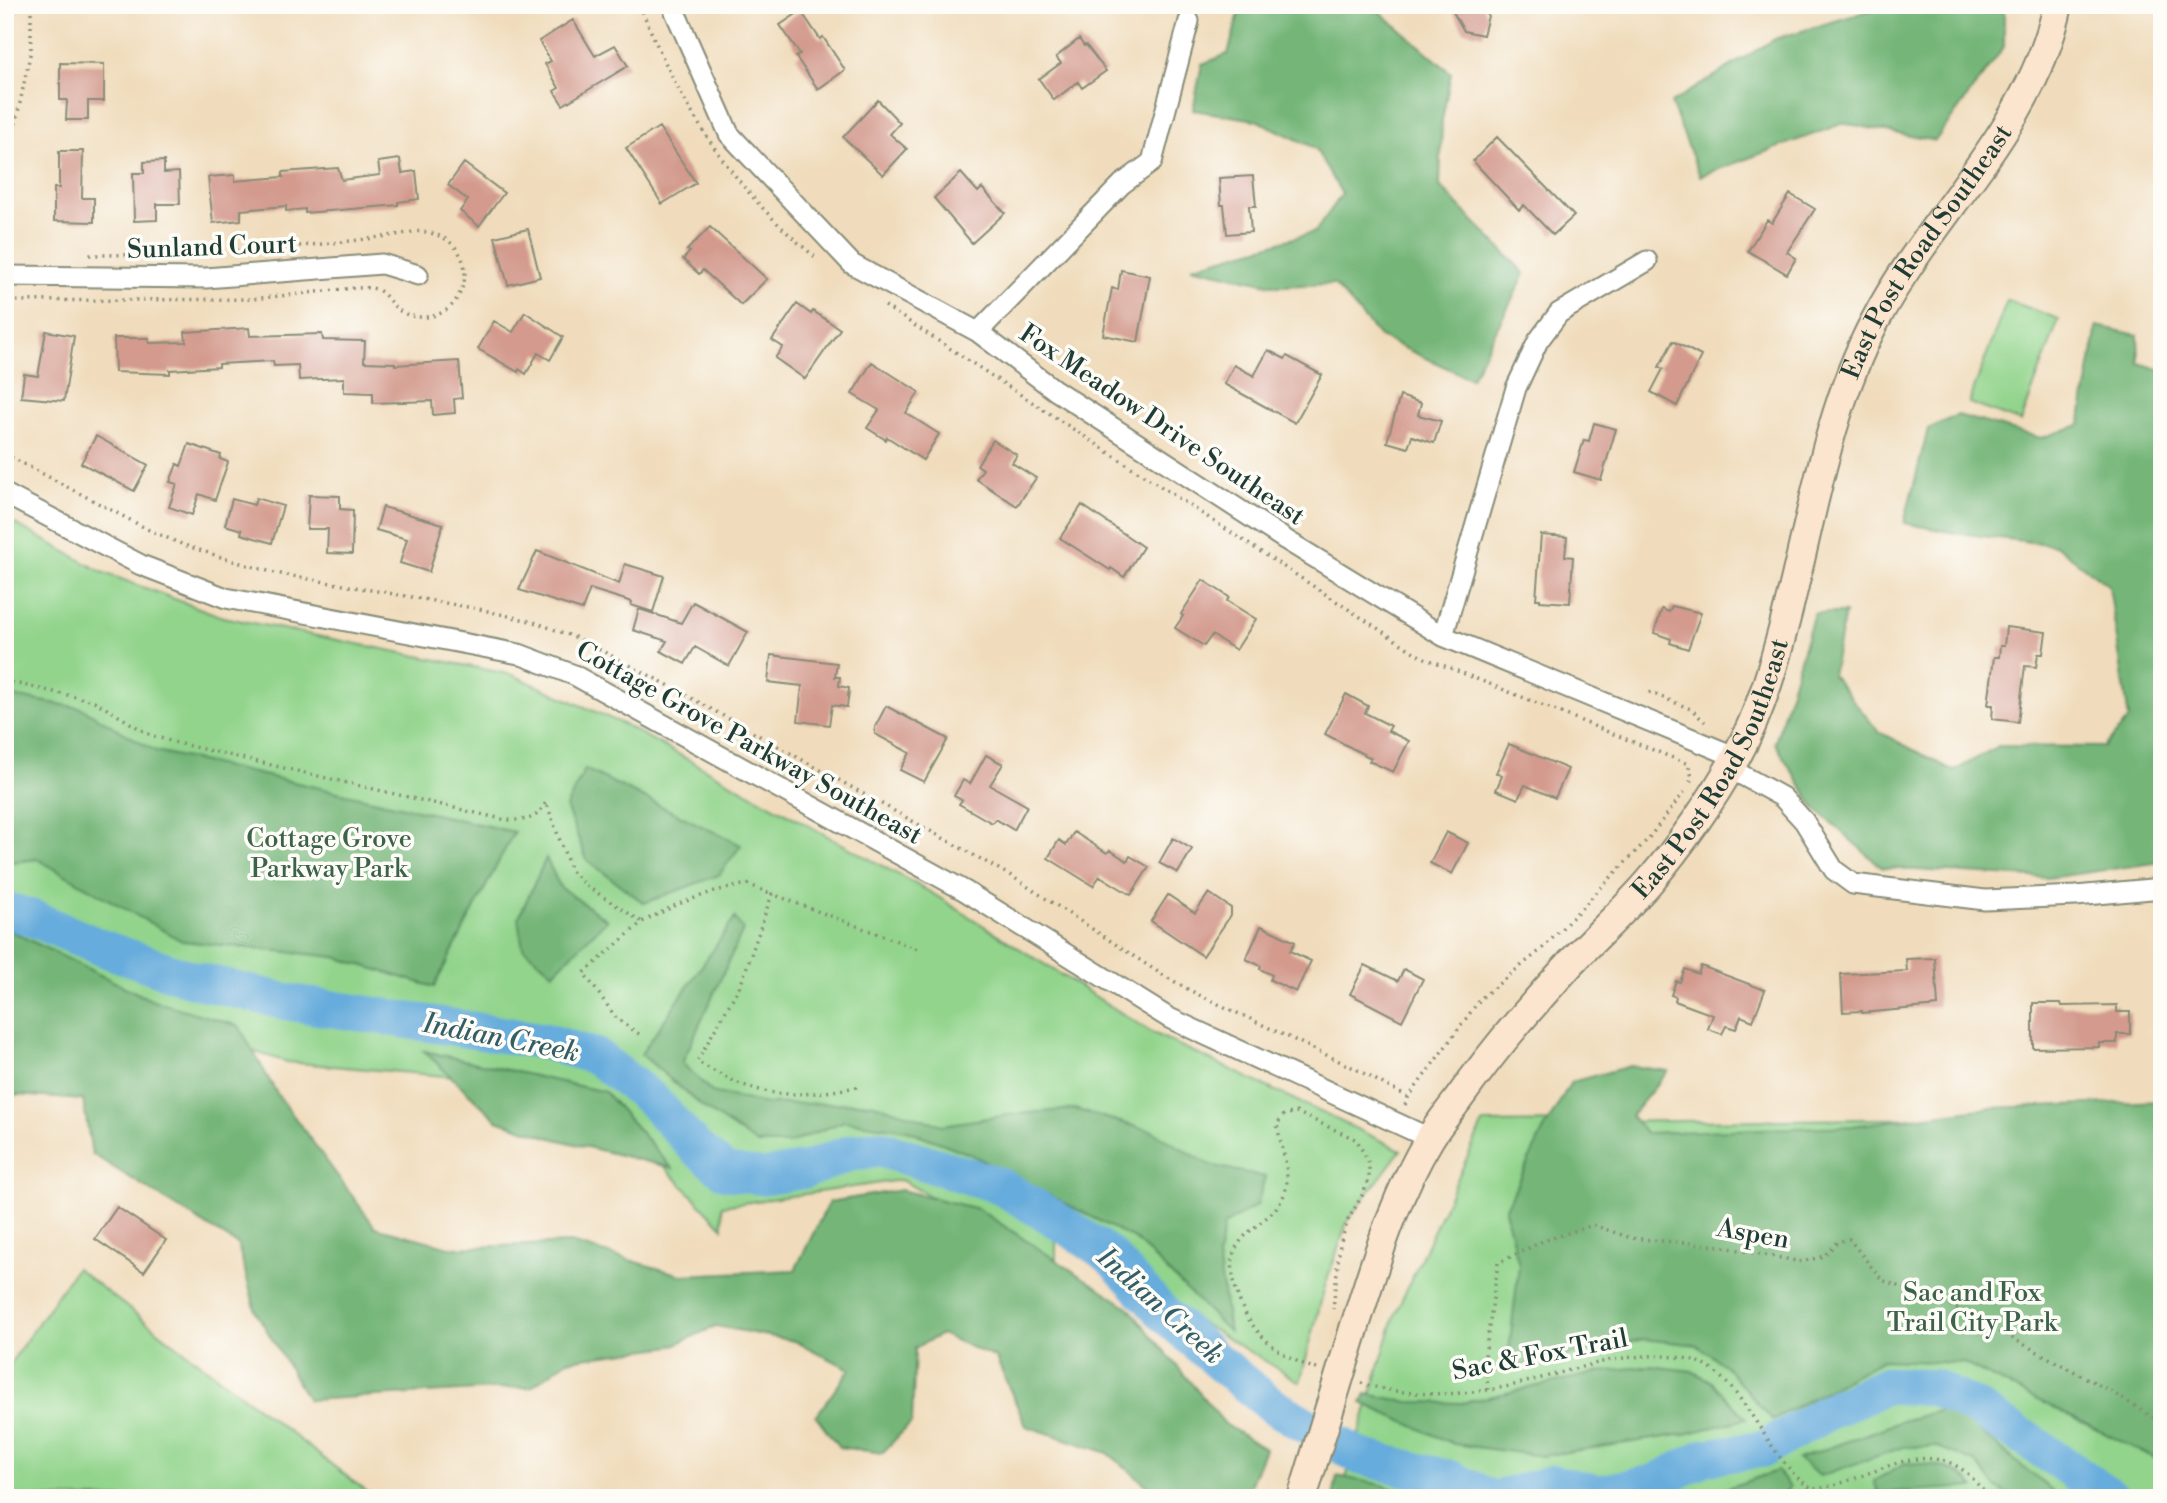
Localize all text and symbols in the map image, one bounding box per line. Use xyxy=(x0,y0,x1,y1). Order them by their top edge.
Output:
street label: East Post Road Southeast xyxy=(1835,119,2019,384)
street label: Sunland Court xyxy=(126,228,298,266)
street label: Fox Meadow Drive Southeast xyxy=(1013,317,1311,533)
street label: Cottage Grove Parkway Southeast xyxy=(570,634,928,852)
street label: East Post Road Southeast xyxy=(1625,635,1796,906)
park label: Cottage Grove Parkway Park xyxy=(246,823,412,885)
water label: Indian Creek xyxy=(419,1006,582,1070)
street label: Aspen xyxy=(1713,1212,1792,1256)
water label: Indian Creek xyxy=(1089,1239,1231,1372)
park label: Sac and Fox Trail City Park xyxy=(1887,1277,2059,1339)
street label: Sac & Fox Trail xyxy=(1449,1322,1631,1388)

